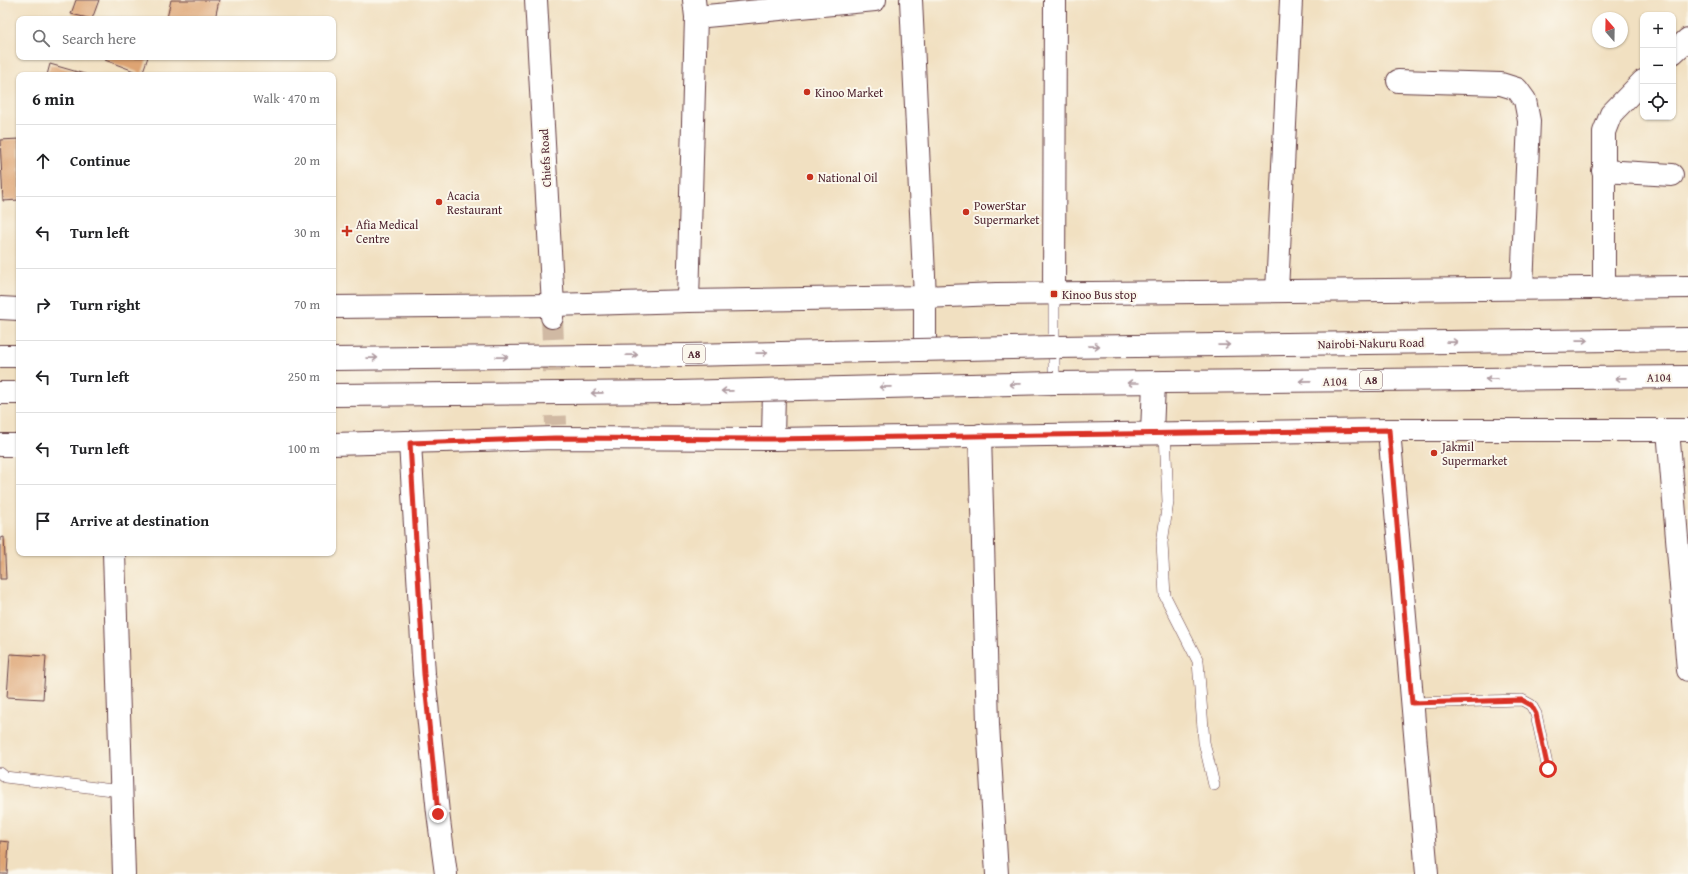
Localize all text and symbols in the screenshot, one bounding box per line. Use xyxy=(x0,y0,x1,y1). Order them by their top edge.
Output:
north arrow xyxy=(1592,12,1628,48)
map controls xyxy=(1640,12,1676,120)
button: + xyxy=(1640,12,1676,48)
search box xyxy=(16,16,336,60)
icon: search xyxy=(30,27,52,49)
text: Search here xyxy=(62,28,136,49)
button: − xyxy=(1640,48,1676,84)
place label: Kinoo Market xyxy=(815,84,884,101)
button: locate xyxy=(1640,84,1676,120)
text: 6 min xyxy=(32,86,74,111)
marker: Kinoo Market xyxy=(802,87,812,97)
text: Walk · 470 m xyxy=(253,89,320,108)
street label: Chiefs Road xyxy=(535,128,555,188)
icon: ahead xyxy=(32,150,54,172)
text: Continue xyxy=(70,150,131,171)
text: 20 m xyxy=(294,151,320,170)
place label: National Oil xyxy=(818,169,878,186)
marker: National Oil xyxy=(805,172,815,182)
place label: Acacia Restaurant xyxy=(447,187,503,218)
marker: Acacia Restaurant xyxy=(434,197,444,207)
place label: PowerStar Supermarket xyxy=(974,197,1040,228)
marker: PowerStar Supermarket xyxy=(961,207,971,217)
place label: Afia Medical Centre xyxy=(356,216,419,247)
icon: left xyxy=(32,222,54,244)
text: Turn left xyxy=(70,222,129,243)
text: 30 m xyxy=(294,223,320,242)
marker: Afia Medical Centre xyxy=(341,225,353,237)
place label: Kinoo Bus stop xyxy=(1062,286,1137,303)
marker: Kinoo Bus stop xyxy=(1049,289,1059,299)
icon: right xyxy=(32,294,54,316)
text: Turn right xyxy=(70,294,141,315)
text: 70 m xyxy=(294,295,320,314)
street label: Nairobi-Nakuru Road xyxy=(1317,334,1425,352)
one-way arrow xyxy=(1575,336,1588,344)
one-way arrow xyxy=(1445,338,1458,346)
one-way arrow xyxy=(1217,341,1230,349)
one-way arrow xyxy=(1087,342,1100,350)
road number: A8 xyxy=(683,345,705,363)
one-way arrow xyxy=(755,349,768,357)
one-way arrow xyxy=(625,351,638,359)
one-way arrow xyxy=(495,353,508,361)
one-way arrow xyxy=(365,354,378,362)
icon: left xyxy=(32,366,54,388)
text: Turn left xyxy=(70,366,129,387)
text: 250 m xyxy=(288,367,320,386)
street label: A104 xyxy=(1647,368,1672,386)
road number: A8 xyxy=(1360,371,1382,389)
street label: A104 xyxy=(1323,372,1348,390)
one-way arrow xyxy=(1615,374,1628,382)
one-way arrow xyxy=(1485,375,1498,383)
one-way arrow xyxy=(1299,377,1312,385)
one-way arrow xyxy=(1127,379,1140,387)
one-way arrow xyxy=(1009,380,1022,388)
one-way arrow xyxy=(879,383,892,391)
one-way arrow xyxy=(721,387,734,395)
one-way arrow xyxy=(591,389,604,396)
icon: left xyxy=(32,438,54,460)
text: Turn left xyxy=(70,438,129,459)
place label: Jakmil Supermarket xyxy=(1440,438,1508,469)
text: 100 m xyxy=(288,439,320,458)
marker: Jakmil Supermarket xyxy=(1429,448,1439,458)
icon: arrive xyxy=(32,510,54,532)
text: Arrive at destination xyxy=(70,510,209,531)
route start xyxy=(1539,760,1557,778)
route end xyxy=(429,805,447,823)

